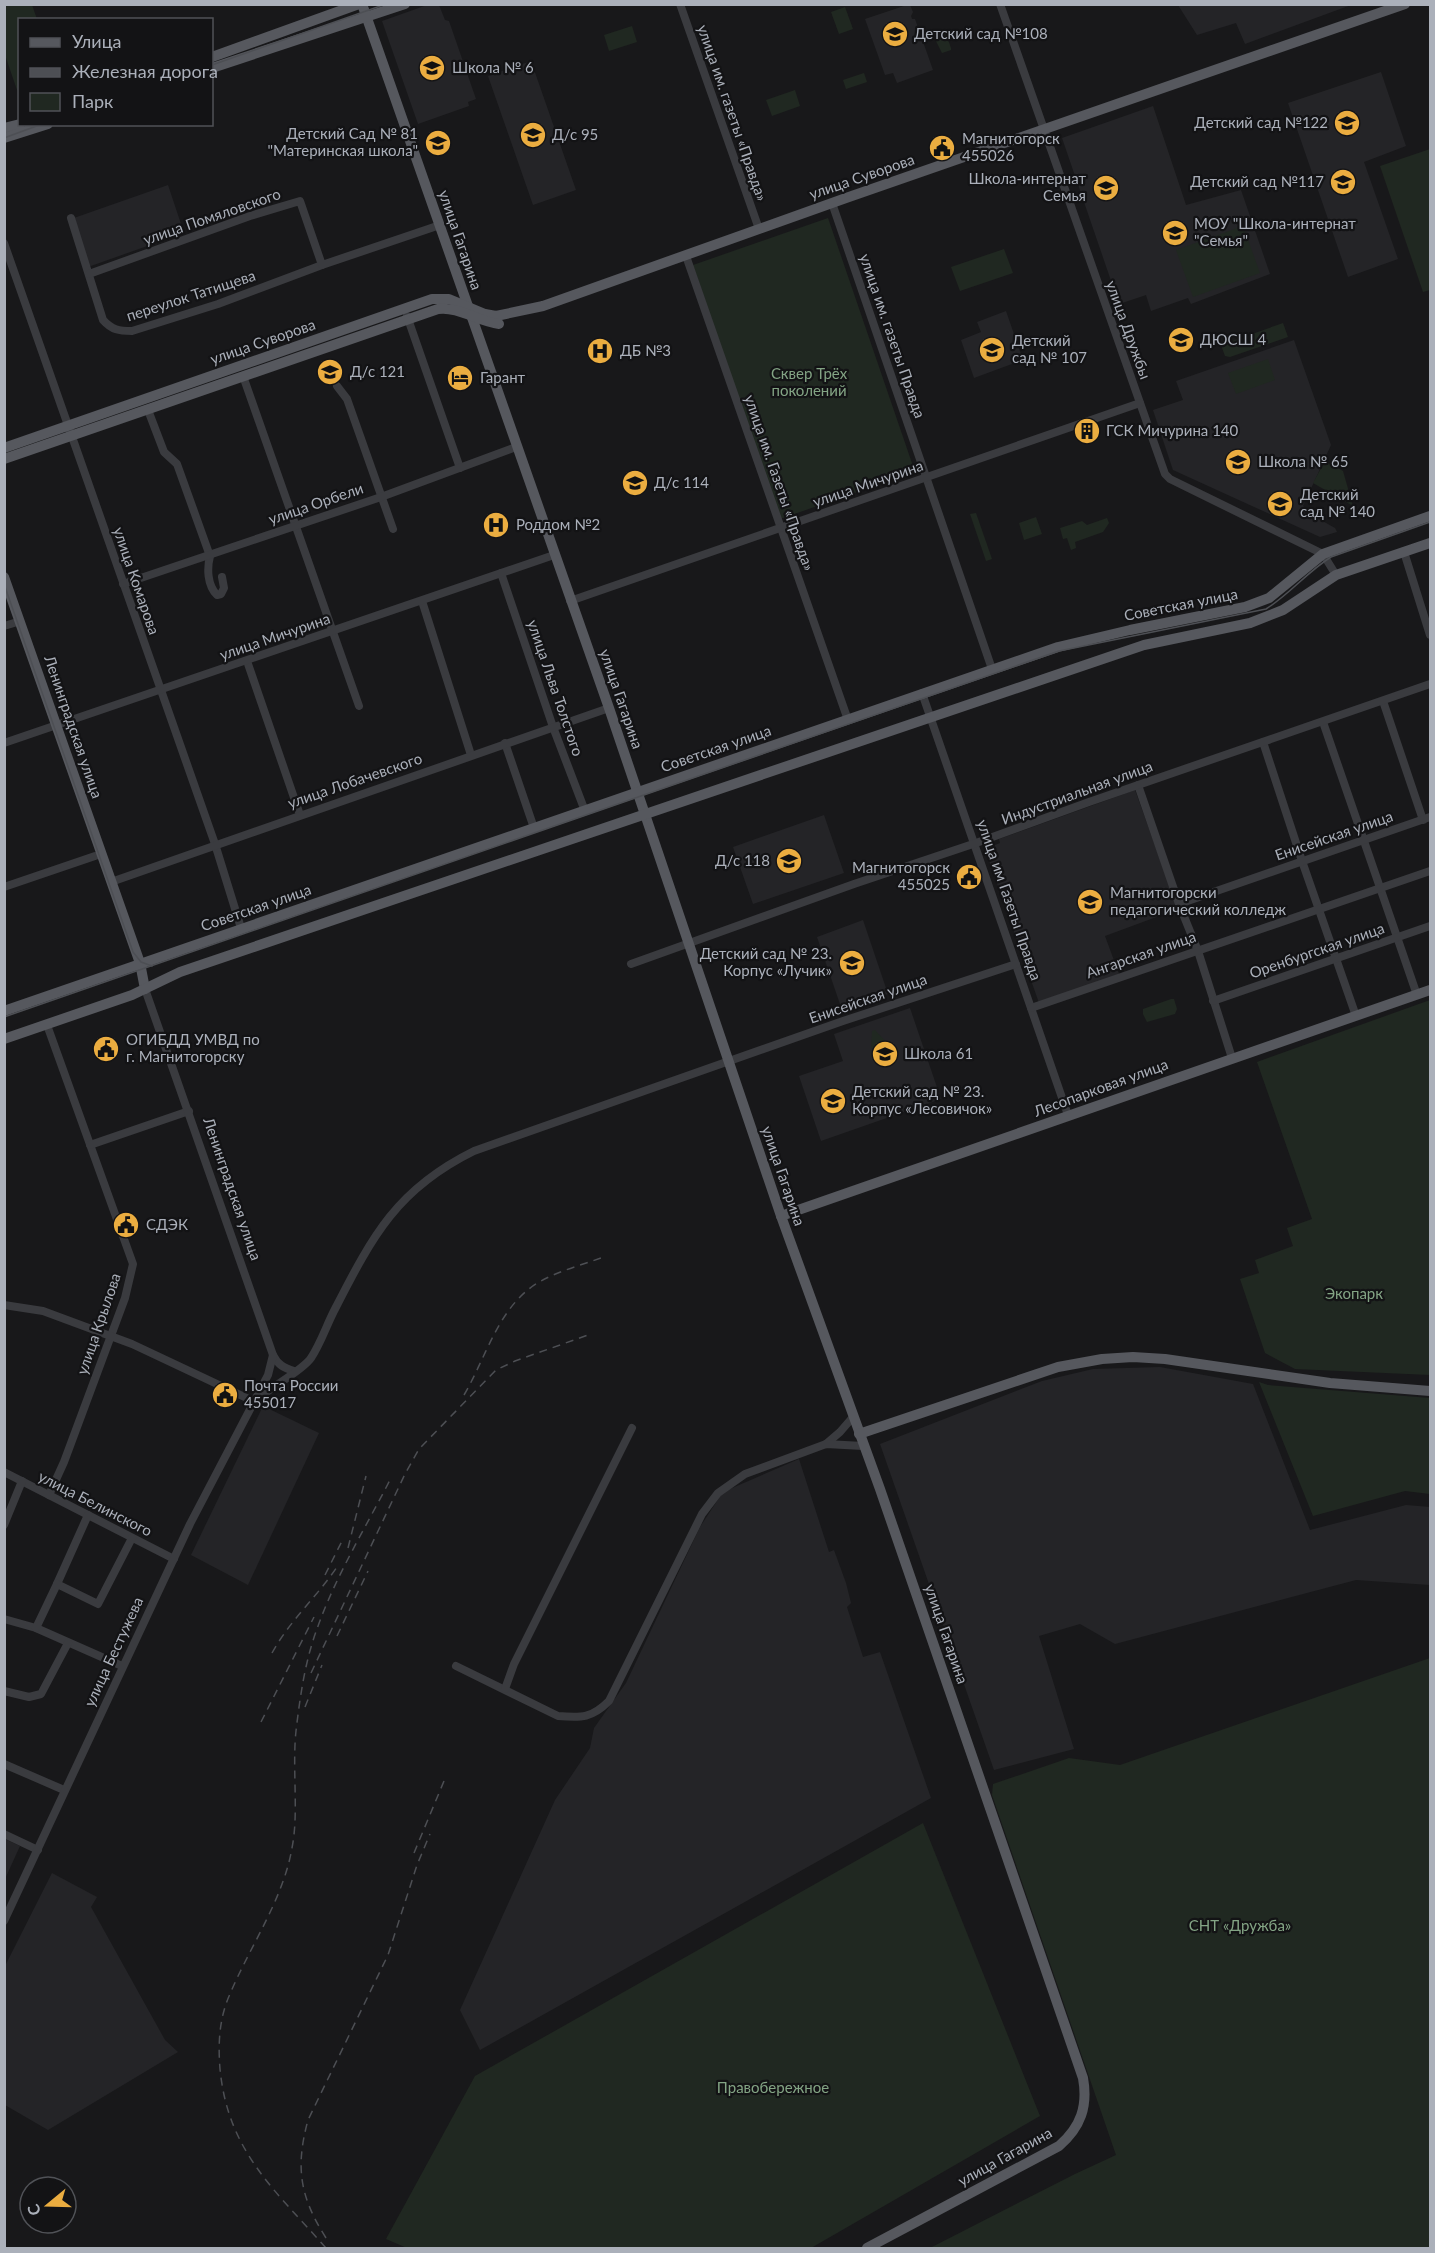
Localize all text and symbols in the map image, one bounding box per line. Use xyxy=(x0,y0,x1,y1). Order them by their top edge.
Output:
legend xyxy=(18,18,213,126)
school or university icon: Детский сад №108 xyxy=(880,19,910,49)
street label: улица им. газеты «Правда» xyxy=(694,22,772,203)
place label: Детский сад №108 xyxy=(914,24,1048,42)
text: Улица xyxy=(72,30,122,52)
school or university icon: Школа № 6 xyxy=(417,53,447,83)
place label: Школа № 6 xyxy=(452,58,534,76)
text: Железная дорога xyxy=(72,60,218,82)
text: Парк xyxy=(72,90,114,112)
school or university icon: Детский сад №122 xyxy=(1332,108,1362,138)
place label: Детский сад №122 xyxy=(1194,113,1328,131)
school or university icon: Д/с 95 xyxy=(518,120,548,150)
place label: Детский Сад № 81 "Материнская школа" xyxy=(267,124,418,159)
place label: Д/с 95 xyxy=(552,125,598,143)
school or university icon: Детский Сад № 81 "Материнская школа" xyxy=(423,128,453,158)
place label: Магнитогорск 455026 xyxy=(962,129,1060,164)
public building icon: Магнитогорск 455026 xyxy=(927,133,957,163)
street label: улица Суворова xyxy=(807,150,917,202)
school or university icon: Детский сад №117 xyxy=(1328,167,1358,197)
place label: Школа-интернат Семья xyxy=(968,169,1086,204)
place label: Детский сад №117 xyxy=(1190,172,1324,190)
school or university icon: Школа-интернат Семья xyxy=(1091,173,1121,203)
street label: улица Помяловского xyxy=(141,184,283,248)
street label: улица Гагарина xyxy=(435,187,486,292)
place label: МОУ "Школа-интернат "Семья" xyxy=(1194,214,1356,249)
school or university icon: МОУ "Школа-интернат "Семья" xyxy=(1160,218,1190,248)
street label: улица им. газеты Правда xyxy=(856,251,930,420)
street label: переулок Татищева xyxy=(124,266,258,324)
street label: улица Дружбы xyxy=(1103,278,1155,381)
street label: улица Суворова xyxy=(208,315,318,367)
school or university icon: ДЮСШ 4 xyxy=(1166,325,1196,355)
place label: ДЮСШ 4 xyxy=(1200,330,1266,348)
place label: Детский сад № 107 xyxy=(1012,331,1087,366)
school or university icon: Детский сад № 107 xyxy=(977,335,1007,365)
hospital icon: ДБ №3 xyxy=(585,336,615,366)
place label: ДБ №3 xyxy=(620,341,671,359)
school or university icon: Д/с 121 xyxy=(315,357,345,387)
place label: Д/с 121 xyxy=(350,362,405,380)
hotel icon: Гарант xyxy=(445,363,475,393)
park label: Сквер Трёх поколений xyxy=(771,364,848,399)
place label: Гарант xyxy=(480,368,526,386)
street label: улица им. Газеты «Правда» xyxy=(741,392,819,573)
building icon: ГСК Мичурина 140 xyxy=(1072,416,1102,446)
place label: ГСК Мичурина 140 xyxy=(1106,421,1239,439)
school or university icon: Школа № 65 xyxy=(1223,447,1253,477)
place label: Школа № 65 xyxy=(1258,452,1348,470)
street label: улица Мичурина xyxy=(810,456,925,510)
school or university icon: Д/с 114 xyxy=(620,468,650,498)
place label: Д/с 114 xyxy=(654,473,709,491)
street label: улица Орбели xyxy=(266,478,365,528)
place label: Детский сад № 140 xyxy=(1300,485,1375,520)
school or university icon: Детский сад № 140 xyxy=(1265,489,1295,519)
hospital icon: Роддом №2 xyxy=(481,510,511,540)
place label: Роддом №2 xyxy=(516,515,600,533)
street label: улица Комарова xyxy=(110,524,164,637)
street label: Советская улица xyxy=(1122,584,1239,624)
street label: улица Мичурина xyxy=(217,609,332,663)
street label: улица Льва Толстого xyxy=(524,617,588,758)
street label: улица Гагарина xyxy=(596,646,647,751)
street label: Ленинградская улица xyxy=(41,652,107,800)
street label: Советская улица xyxy=(658,721,773,775)
street label: улица Лобачевского xyxy=(285,749,424,811)
street label: Индустриальная улица xyxy=(999,756,1155,828)
street label: Енисейская улица xyxy=(1272,806,1395,864)
street label: улица им Газеты Правда xyxy=(974,817,1046,982)
school or university icon: Д/с 118 xyxy=(774,846,804,876)
place label: Д/с 118 xyxy=(715,851,770,869)
place label: Магнитогорск 455025 xyxy=(852,858,950,893)
public building icon: Магнитогорск 455025 xyxy=(954,862,984,892)
street label: Советская улица xyxy=(198,880,313,934)
place label: Магнитогорски педагогический колледж xyxy=(1110,883,1286,918)
school or university icon: Магнитогорски педагогический колледж xyxy=(1075,887,1105,917)
street label: Оренбургская улица xyxy=(1247,918,1387,982)
street label: Ангарская улица xyxy=(1083,927,1198,981)
place label: Детский сад № 23. Корпус «Лучик» xyxy=(700,944,832,979)
school or university icon: Детский сад № 23. Корпус «Лучик» xyxy=(837,948,867,978)
street label: Енисейская улица xyxy=(806,969,929,1027)
place label: ОГИБДД УМВД по г. Магнитогорску xyxy=(126,1030,260,1065)
public building icon: ОГИБДД УМВД по г. Магнитогорску xyxy=(91,1034,121,1064)
school or university icon: Школа 61 xyxy=(870,1039,900,1069)
place label: Школа 61 xyxy=(904,1044,973,1062)
street label: Лесопарковая улица xyxy=(1030,1054,1170,1120)
place label: Детский сад № 23. Корпус «Лесовичок» xyxy=(852,1082,992,1117)
school or university icon: Детский сад № 23. Корпус «Лесовичок» xyxy=(818,1086,848,1116)
street label: Ленинградская улица xyxy=(200,1114,266,1262)
street label: улица Гагарина xyxy=(758,1123,809,1228)
public building icon: СДЭК xyxy=(111,1210,141,1240)
place label: СДЭК xyxy=(146,1215,188,1233)
street label: улица Крылова xyxy=(72,1271,124,1377)
park label: Экопарк xyxy=(1325,1284,1383,1302)
place label: Почта России 455017 xyxy=(244,1376,338,1411)
public building icon: Почта России 455017 xyxy=(210,1380,240,1410)
street label: улица Белинского xyxy=(36,1467,155,1540)
street label: улица Гагарина xyxy=(921,1581,972,1686)
street label: улица Бестужева xyxy=(80,1594,146,1709)
park label: СНТ «Дружба» xyxy=(1189,1916,1291,1934)
park label: Правобережное xyxy=(717,2078,829,2096)
street label: улица Гагарина xyxy=(954,2123,1055,2189)
north arrow xyxy=(18,2175,78,2235)
text: С xyxy=(23,2202,44,2218)

